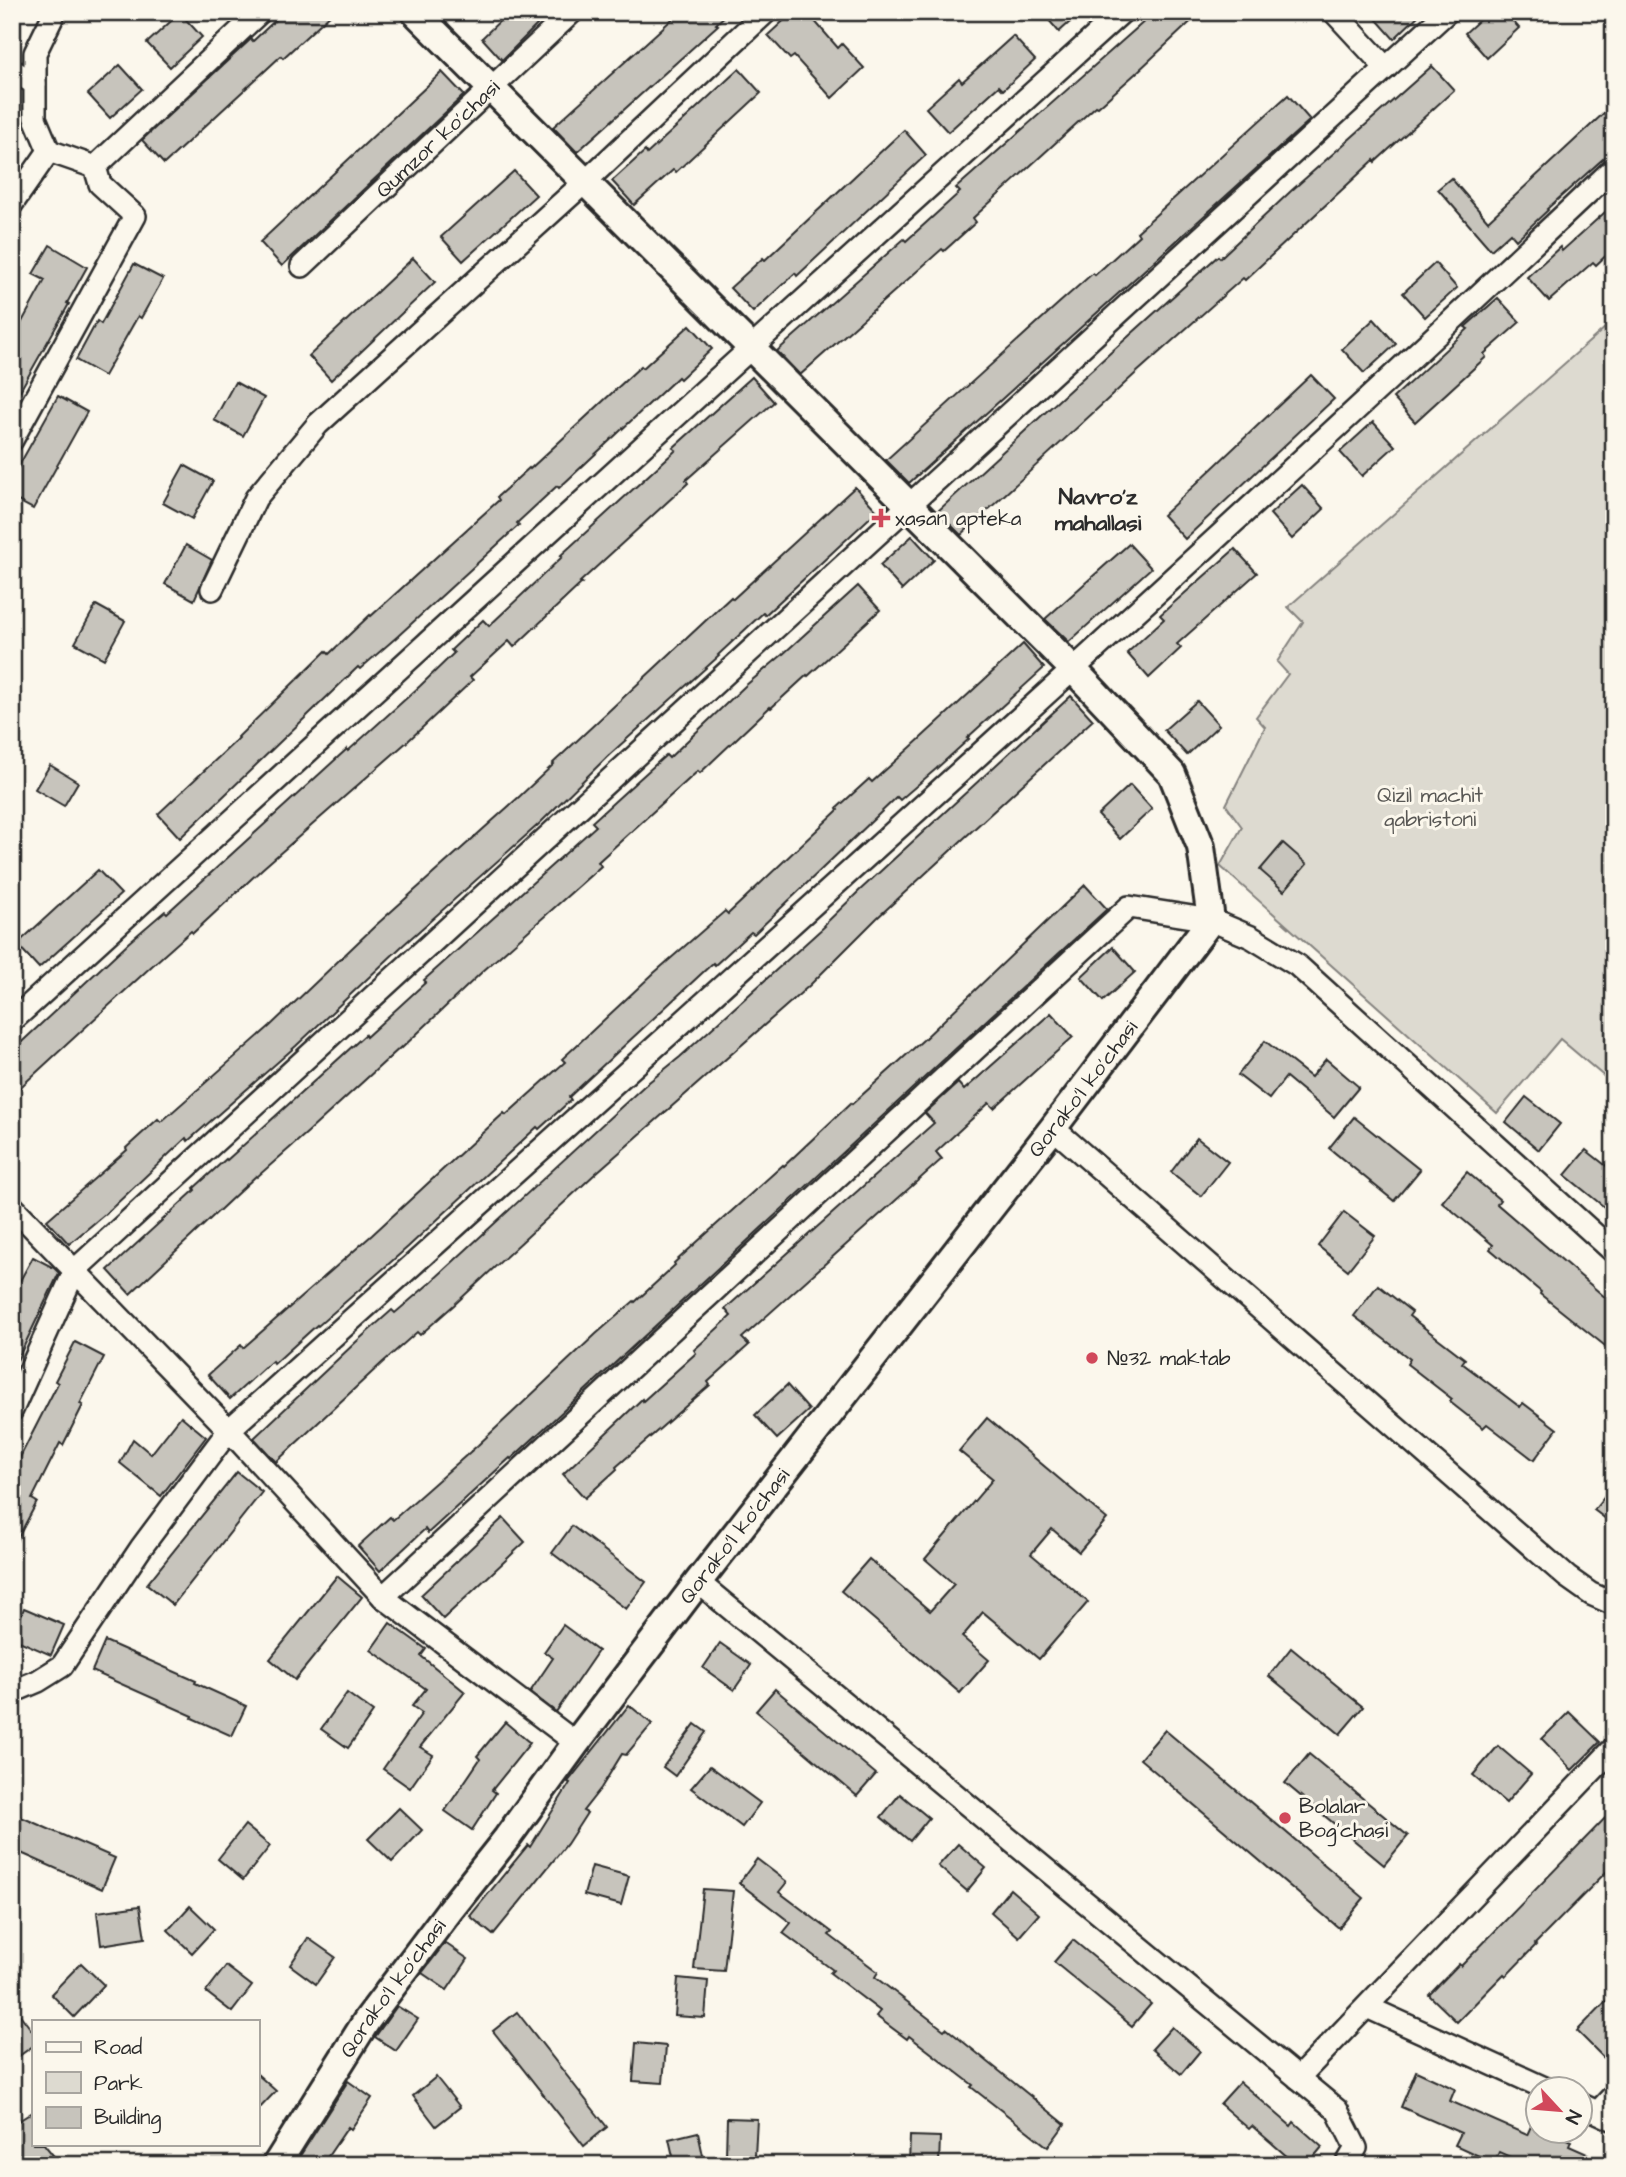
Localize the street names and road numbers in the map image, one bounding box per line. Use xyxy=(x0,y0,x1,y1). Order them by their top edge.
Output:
street label: Qumzor ko'chasi xyxy=(369,73,506,204)
street label: Qorako'l ko'chasi xyxy=(1021,1014,1144,1163)
street label: Qorako'l ko'chasi xyxy=(672,1462,796,1610)
street label: Qorako'l ko'chasi xyxy=(333,1913,453,2063)

